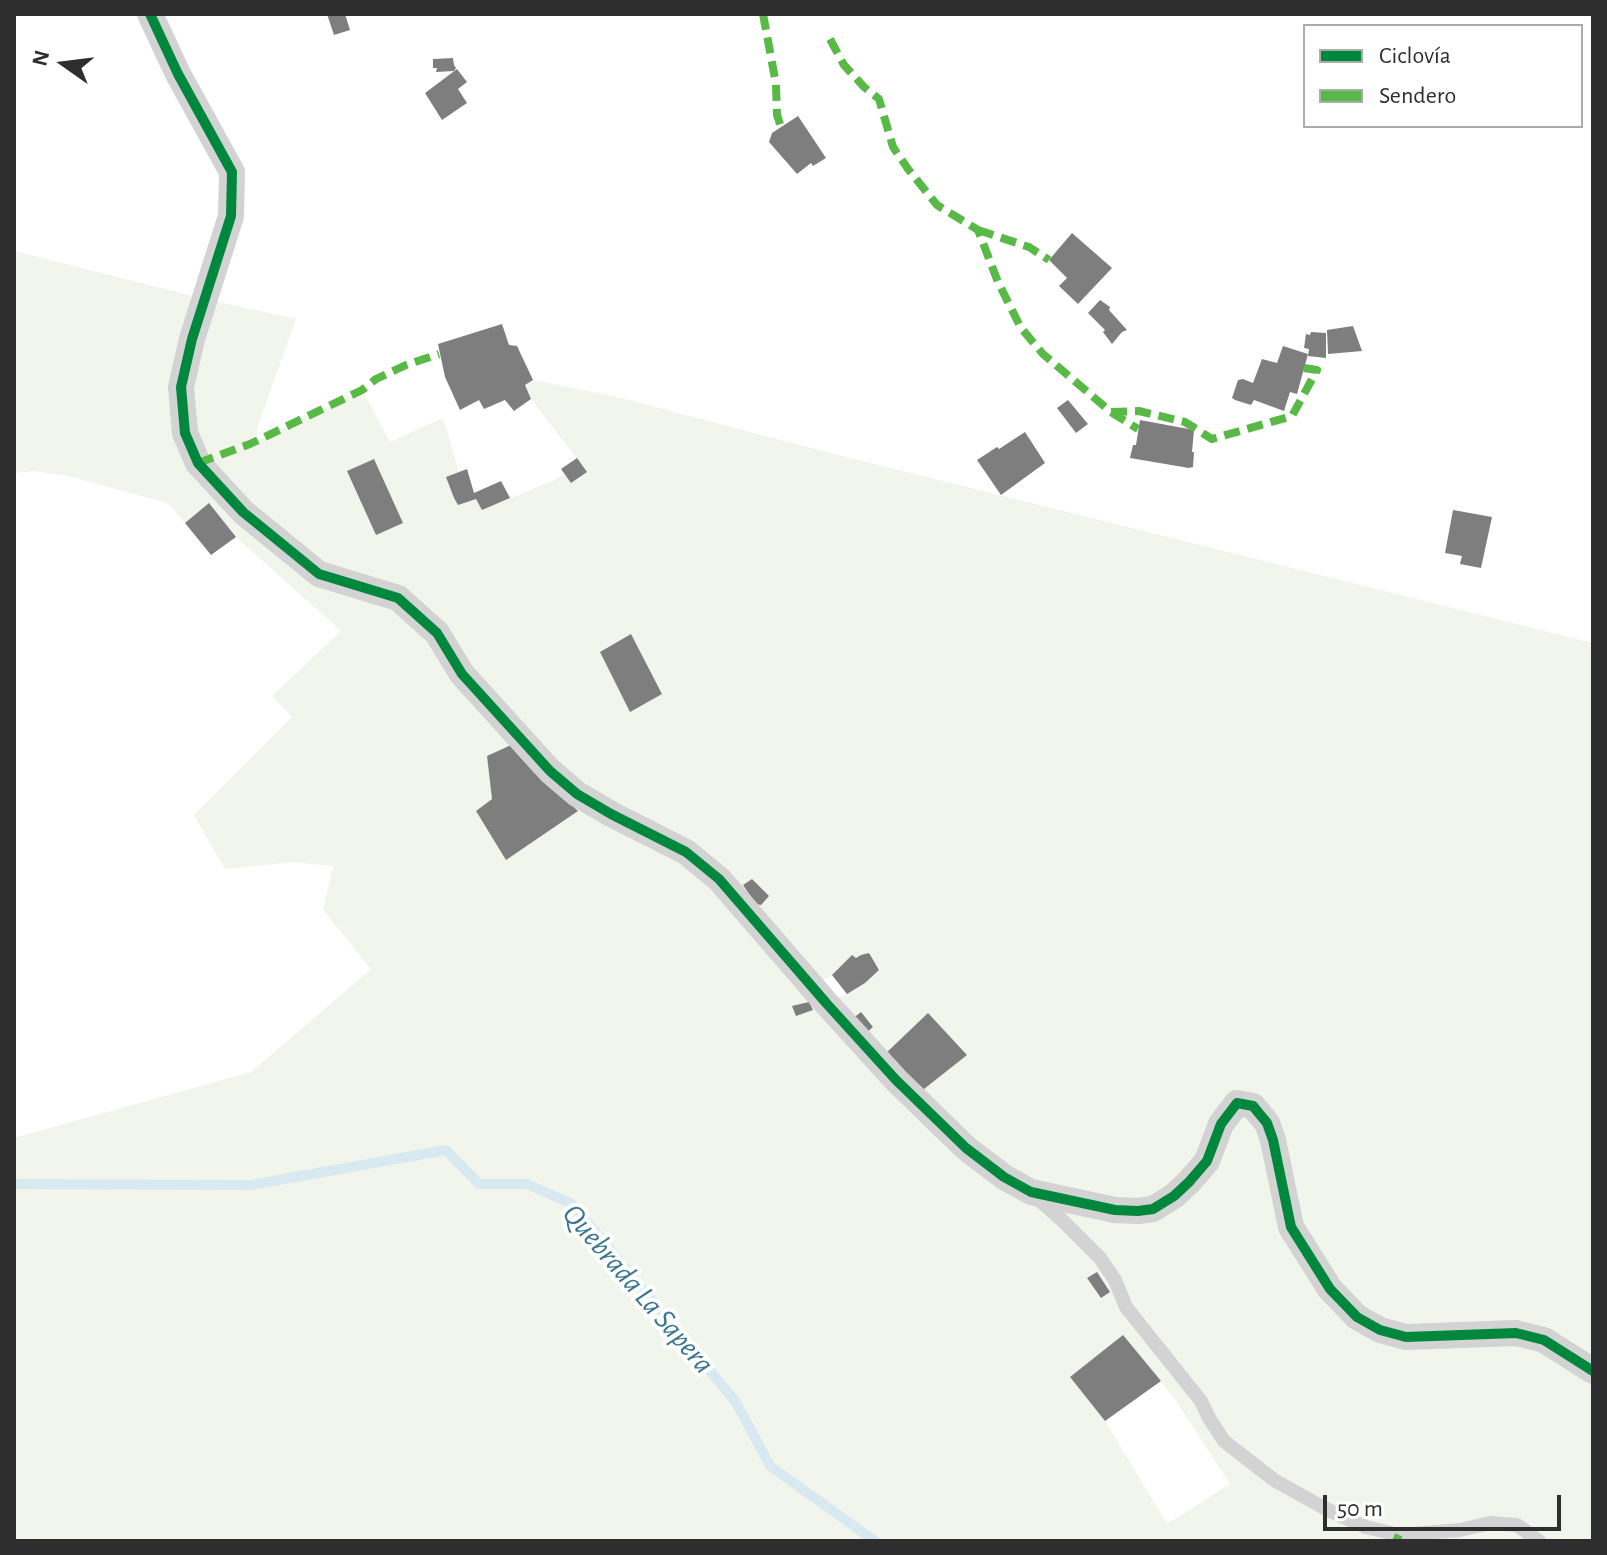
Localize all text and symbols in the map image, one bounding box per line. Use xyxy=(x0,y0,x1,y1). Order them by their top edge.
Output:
north arrow xyxy=(24,24,104,104)
legend xyxy=(1303,24,1583,128)
text: Ciclovía xyxy=(1379,44,1451,68)
text: N xyxy=(28,48,53,68)
text: Sendero xyxy=(1379,84,1456,108)
water label: Quebrada La Sapera xyxy=(554,1197,722,1381)
scale bar xyxy=(1327,1479,1565,1529)
text: 50 m xyxy=(1337,1497,1383,1521)

